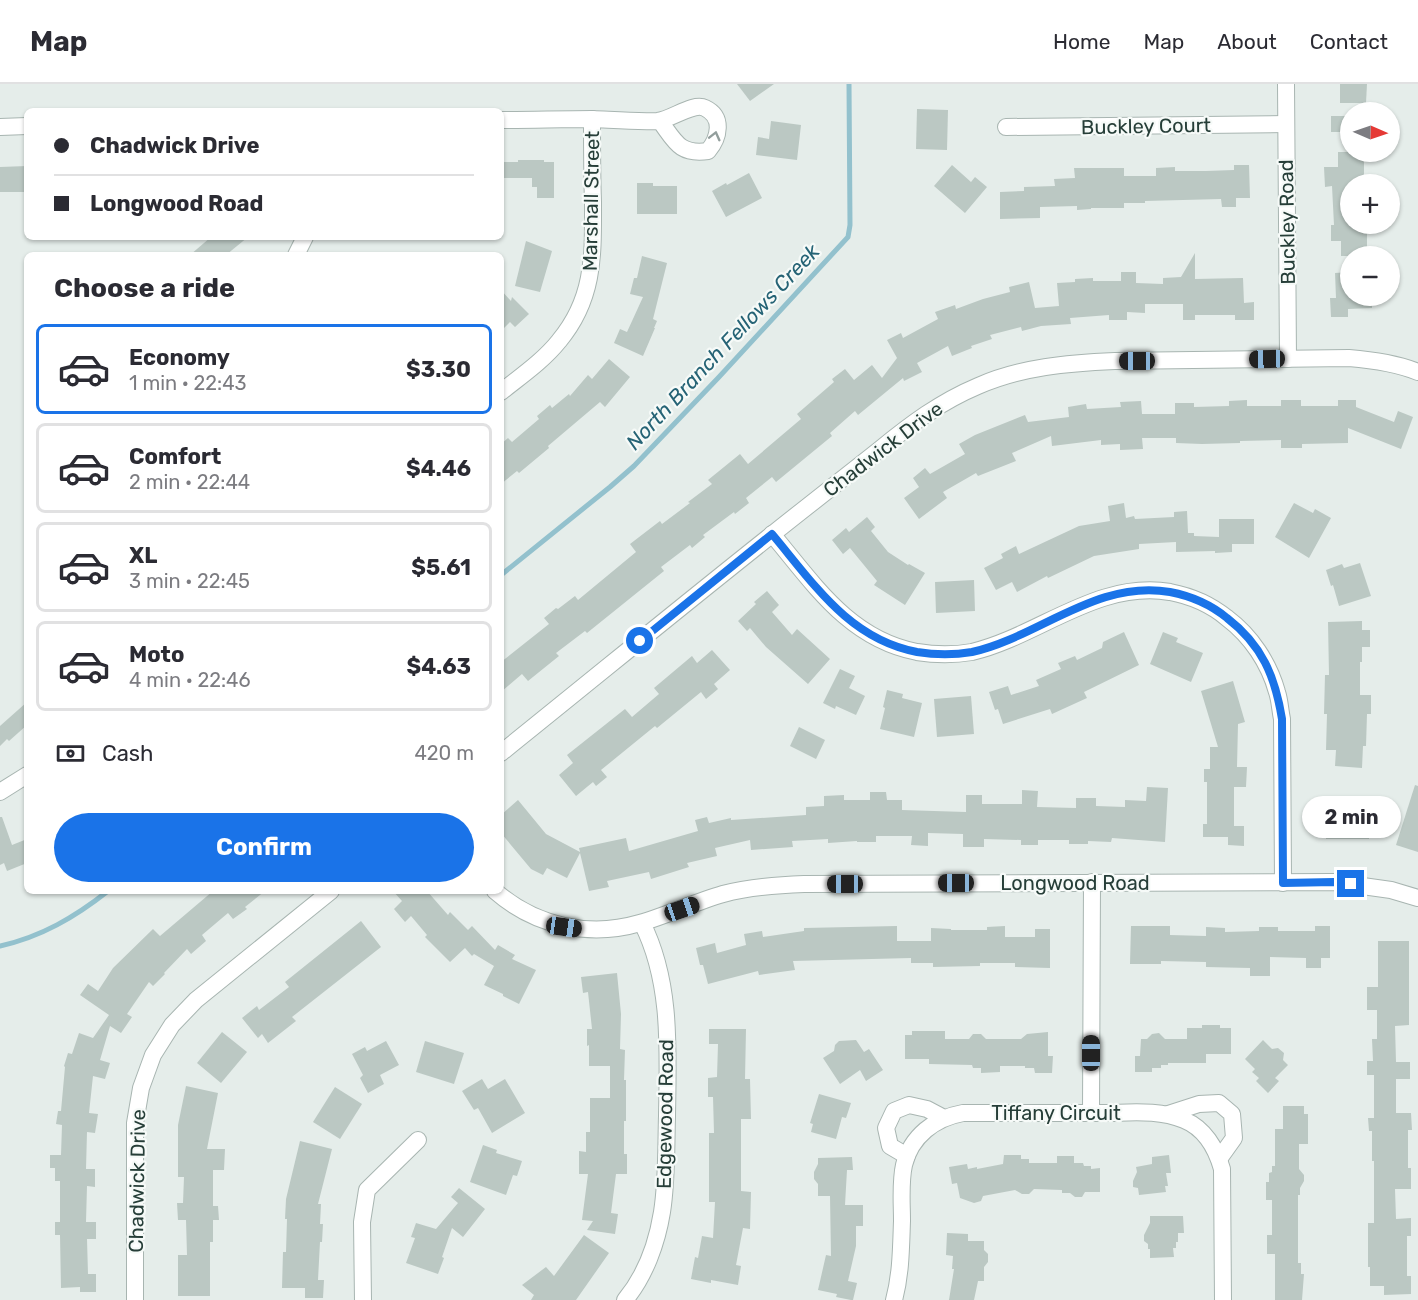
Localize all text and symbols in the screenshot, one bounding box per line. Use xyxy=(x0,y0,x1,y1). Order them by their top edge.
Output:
text: Map xyxy=(30,25,87,58)
text: Home xyxy=(1053,29,1110,54)
text: Map xyxy=(1143,29,1184,54)
text: About xyxy=(1217,29,1277,54)
text: Contact xyxy=(1310,29,1388,54)
north arrow xyxy=(1340,102,1400,162)
map controls xyxy=(1340,102,1400,306)
street label: Buckley Court xyxy=(1081,113,1211,139)
street label: Marshall Street xyxy=(578,130,604,271)
one-way arrow xyxy=(708,131,721,141)
text: Chadwick Drive xyxy=(90,132,260,159)
street label: Buckley Road xyxy=(1274,159,1300,285)
button: + xyxy=(1340,174,1400,234)
text: Longwood Road xyxy=(90,190,263,217)
water label: North Branch Fellows Creek xyxy=(621,238,825,455)
button: − xyxy=(1340,246,1400,306)
text: Choose a ride xyxy=(54,272,235,304)
icon: car xyxy=(57,342,111,396)
text: Economy xyxy=(129,344,230,371)
car xyxy=(1249,350,1285,368)
car xyxy=(1119,352,1155,370)
text: $3.30 xyxy=(406,356,471,383)
text: 1 min · 22:43 xyxy=(129,371,247,395)
street label: Chadwick Drive xyxy=(818,396,948,502)
icon: car xyxy=(57,441,111,495)
text: Comfort xyxy=(129,443,221,470)
text: $4.46 xyxy=(406,455,471,482)
text: 2 min · 22:44 xyxy=(129,470,250,494)
icon: car xyxy=(57,540,111,594)
text: XL xyxy=(129,542,157,569)
text: $5.61 xyxy=(411,554,471,581)
text: 3 min · 22:45 xyxy=(129,569,250,593)
route start xyxy=(626,627,653,654)
icon: car xyxy=(57,639,111,693)
text: Moto xyxy=(129,641,184,668)
text: $4.63 xyxy=(406,653,471,680)
text: 4 min · 22:46 xyxy=(129,668,251,692)
icon: cash xyxy=(54,737,87,770)
text: Cash xyxy=(102,740,153,767)
text: 420 m xyxy=(414,741,474,765)
callout: 2 min xyxy=(1302,797,1400,839)
text: 2 min xyxy=(1324,805,1379,829)
button: Confirm xyxy=(54,813,474,882)
route end xyxy=(1337,870,1364,897)
street label: Longwood Road xyxy=(1000,871,1150,895)
car xyxy=(938,874,974,892)
car xyxy=(827,875,863,893)
car xyxy=(662,895,702,923)
car xyxy=(545,916,583,938)
car xyxy=(1082,1035,1100,1071)
street label: Edgewood Road xyxy=(652,1039,678,1189)
street label: Tiffany Circuit xyxy=(991,1101,1121,1125)
street label: Chadwick Drive xyxy=(124,1109,150,1253)

